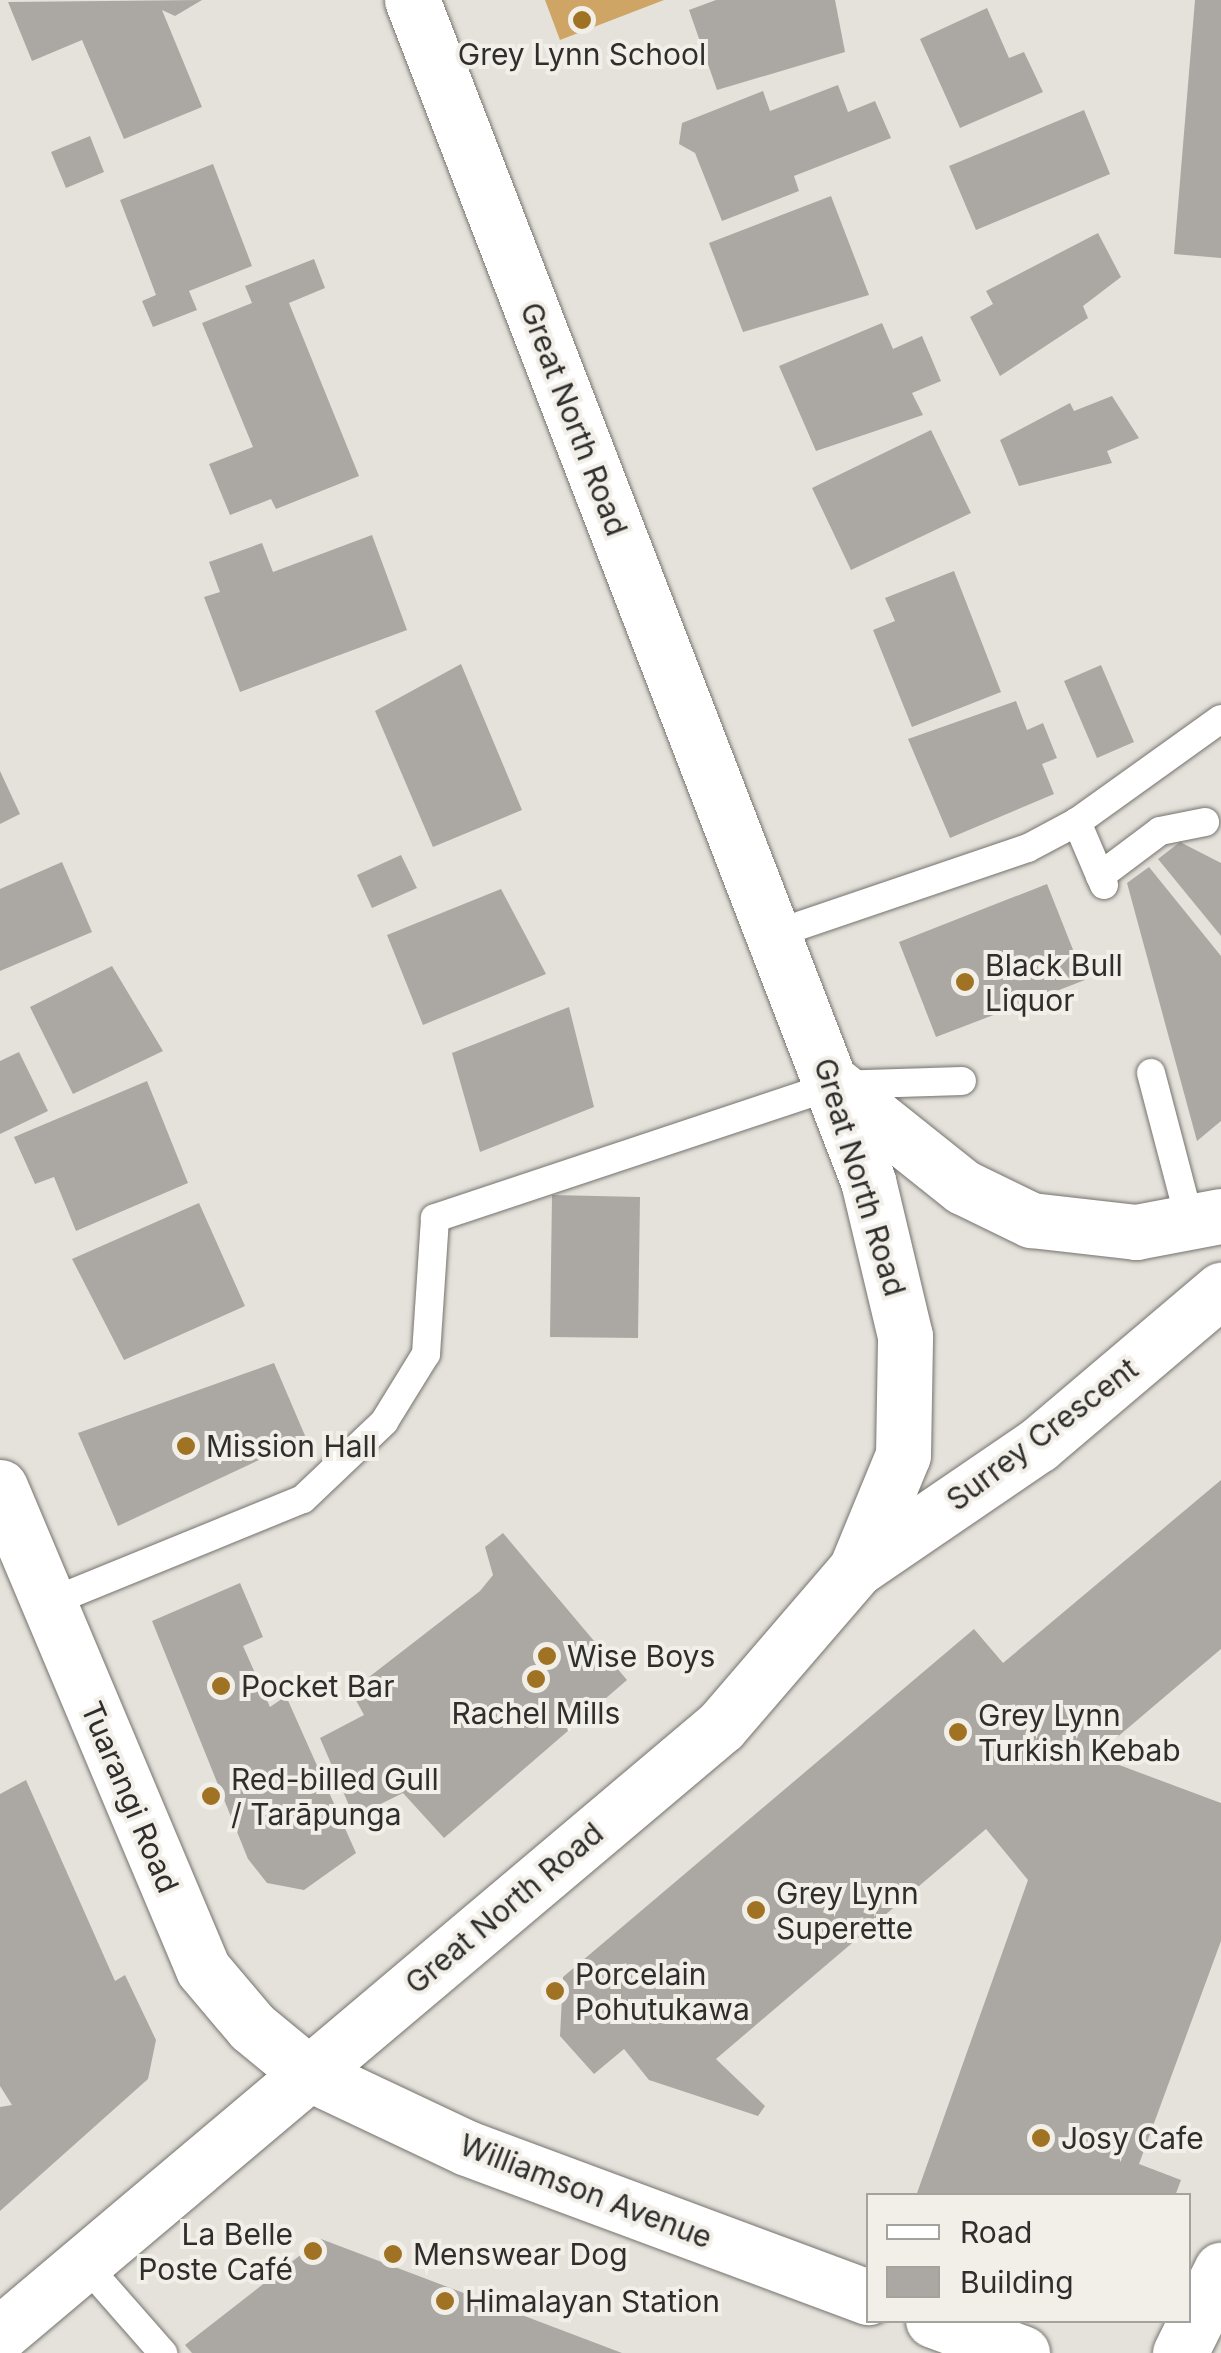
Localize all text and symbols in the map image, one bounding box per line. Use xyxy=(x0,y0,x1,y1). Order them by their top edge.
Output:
marker: Grey Lynn School xyxy=(571,9,593,31)
place label: Grey Lynn School xyxy=(458,36,706,72)
street label: Great North Road xyxy=(513,297,635,541)
place label: Black Bull Liquor xyxy=(985,947,1123,1018)
marker: Black Bull Liquor xyxy=(954,971,976,993)
street label: Great North Road xyxy=(807,1054,913,1300)
street label: Surrey Crescent xyxy=(939,1350,1145,1518)
place label: Mission Hall xyxy=(206,1428,377,1464)
marker: Mission Hall xyxy=(175,1435,197,1457)
place label: Wise Boys xyxy=(567,1638,715,1674)
marker: Wise Boys xyxy=(536,1645,558,1667)
place label: Pocket Bar xyxy=(241,1668,394,1704)
marker: Rachel Mills xyxy=(525,1668,547,1690)
marker: Pocket Bar xyxy=(210,1675,232,1697)
place label: Rachel Mills xyxy=(452,1695,620,1731)
street label: Tuarangi Road xyxy=(74,1696,186,1898)
place label: Grey Lynn Turkish Kebab xyxy=(978,1697,1181,1768)
marker: Grey Lynn Turkish Kebab xyxy=(947,1721,969,1743)
place label: Red-billed Gull / Tarāpunga xyxy=(231,1761,439,1832)
marker: Red-billed Gull / Tarāpunga xyxy=(200,1785,222,1807)
street label: Great North Road xyxy=(398,1815,610,2001)
place label: Grey Lynn Superette xyxy=(776,1875,919,1946)
marker: Grey Lynn Superette xyxy=(745,1899,767,1921)
place label: Porcelain Pohutukawa xyxy=(575,1956,750,2026)
marker: Porcelain Pohutukawa xyxy=(544,1980,566,2002)
place label: Josy Cafe xyxy=(1061,2120,1204,2156)
street label: Williamson Avenue xyxy=(455,2126,717,2256)
marker: Josy Cafe xyxy=(1030,2127,1052,2149)
legend xyxy=(866,2193,1191,2323)
text: Road xyxy=(960,2214,1032,2250)
place label: La Belle Poste Café xyxy=(138,2216,293,2286)
place label: Menswear Dog xyxy=(413,2236,628,2272)
marker: La Belle Poste Café xyxy=(302,2240,324,2262)
marker: Menswear Dog xyxy=(382,2243,404,2265)
text: Building xyxy=(960,2264,1074,2300)
place label: Himalayan Station xyxy=(465,2283,720,2319)
marker: Himalayan Station xyxy=(434,2290,456,2312)

